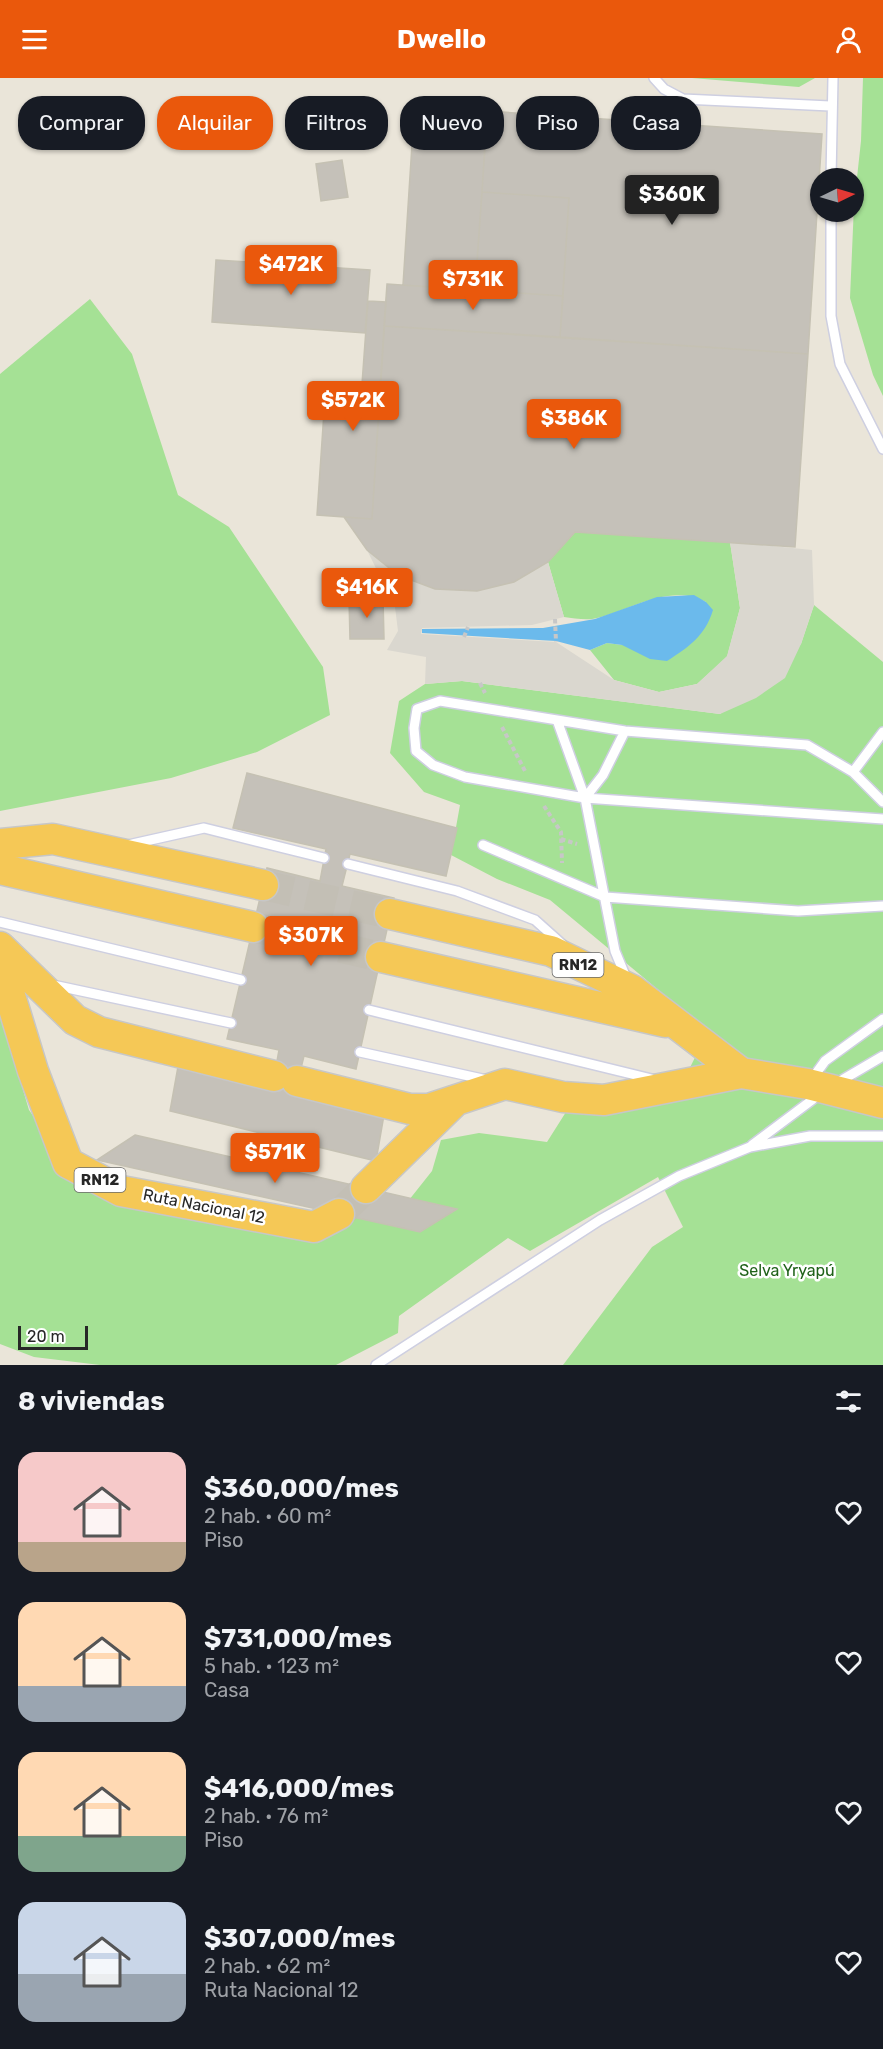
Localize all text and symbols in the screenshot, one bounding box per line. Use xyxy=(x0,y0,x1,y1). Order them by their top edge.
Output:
icon: menu xyxy=(18,23,51,56)
text: Dwello xyxy=(397,23,486,55)
icon: person xyxy=(832,23,865,56)
chip: Comprar xyxy=(18,96,145,150)
chip: Alquilar xyxy=(157,96,273,150)
chip: Filtros xyxy=(285,96,388,150)
chip: Nuevo xyxy=(400,96,504,150)
chip: Piso xyxy=(516,96,599,150)
chip: Casa xyxy=(611,96,701,150)
north arrow xyxy=(810,168,864,222)
map controls xyxy=(810,168,864,222)
pin: $360K xyxy=(630,175,714,226)
text: $360K xyxy=(639,182,705,206)
pin: $472K xyxy=(249,245,333,296)
text: $472K xyxy=(259,252,323,276)
pin: $731K xyxy=(431,260,515,311)
text: $731K xyxy=(443,267,503,291)
pin: $572K xyxy=(311,381,395,432)
text: $572K xyxy=(321,388,385,412)
pin: $386K xyxy=(532,399,616,450)
text: $386K xyxy=(541,406,607,430)
pin: $416K xyxy=(325,568,409,619)
text: $416K xyxy=(336,575,398,599)
pin: $307K xyxy=(269,916,353,967)
text: $307K xyxy=(279,923,343,947)
road number: RN12 xyxy=(552,953,604,977)
pin: $571K xyxy=(233,1133,317,1184)
text: $571K xyxy=(245,1140,305,1164)
road number: RN12 xyxy=(74,1168,126,1192)
street label: Ruta Nacional 12 xyxy=(142,1185,266,1227)
park label: Selva Yryapú xyxy=(739,1261,835,1280)
scale bar xyxy=(18,1323,88,1350)
text: 20 m xyxy=(27,1327,65,1346)
icon: filters xyxy=(832,1385,865,1418)
text: 8 viviendas xyxy=(18,1386,165,1417)
text: $360,000/mes xyxy=(204,1473,399,1504)
icon: home xyxy=(66,1476,138,1548)
icon: heart xyxy=(832,1496,865,1529)
text: 2 hab. · 60 m² xyxy=(204,1504,331,1528)
text: Piso xyxy=(204,1528,243,1552)
text: $731,000/mes xyxy=(204,1623,392,1654)
icon: home xyxy=(66,1626,138,1698)
icon: heart xyxy=(832,1646,865,1679)
text: 5 hab. · 123 m² xyxy=(204,1654,339,1678)
text: Casa xyxy=(204,1678,250,1702)
text: $416,000/mes xyxy=(204,1773,394,1804)
icon: home xyxy=(66,1776,138,1848)
icon: heart xyxy=(832,1796,865,1829)
text: 2 hab. · 76 m² xyxy=(204,1804,328,1828)
text: Piso xyxy=(204,1828,243,1852)
text: $307,000/mes xyxy=(204,1923,395,1954)
icon: home xyxy=(66,1926,138,1998)
icon: heart xyxy=(832,1946,865,1979)
text: 2 hab. · 62 m² xyxy=(204,1954,330,1978)
text: Ruta Nacional 12 xyxy=(204,1978,358,2002)

